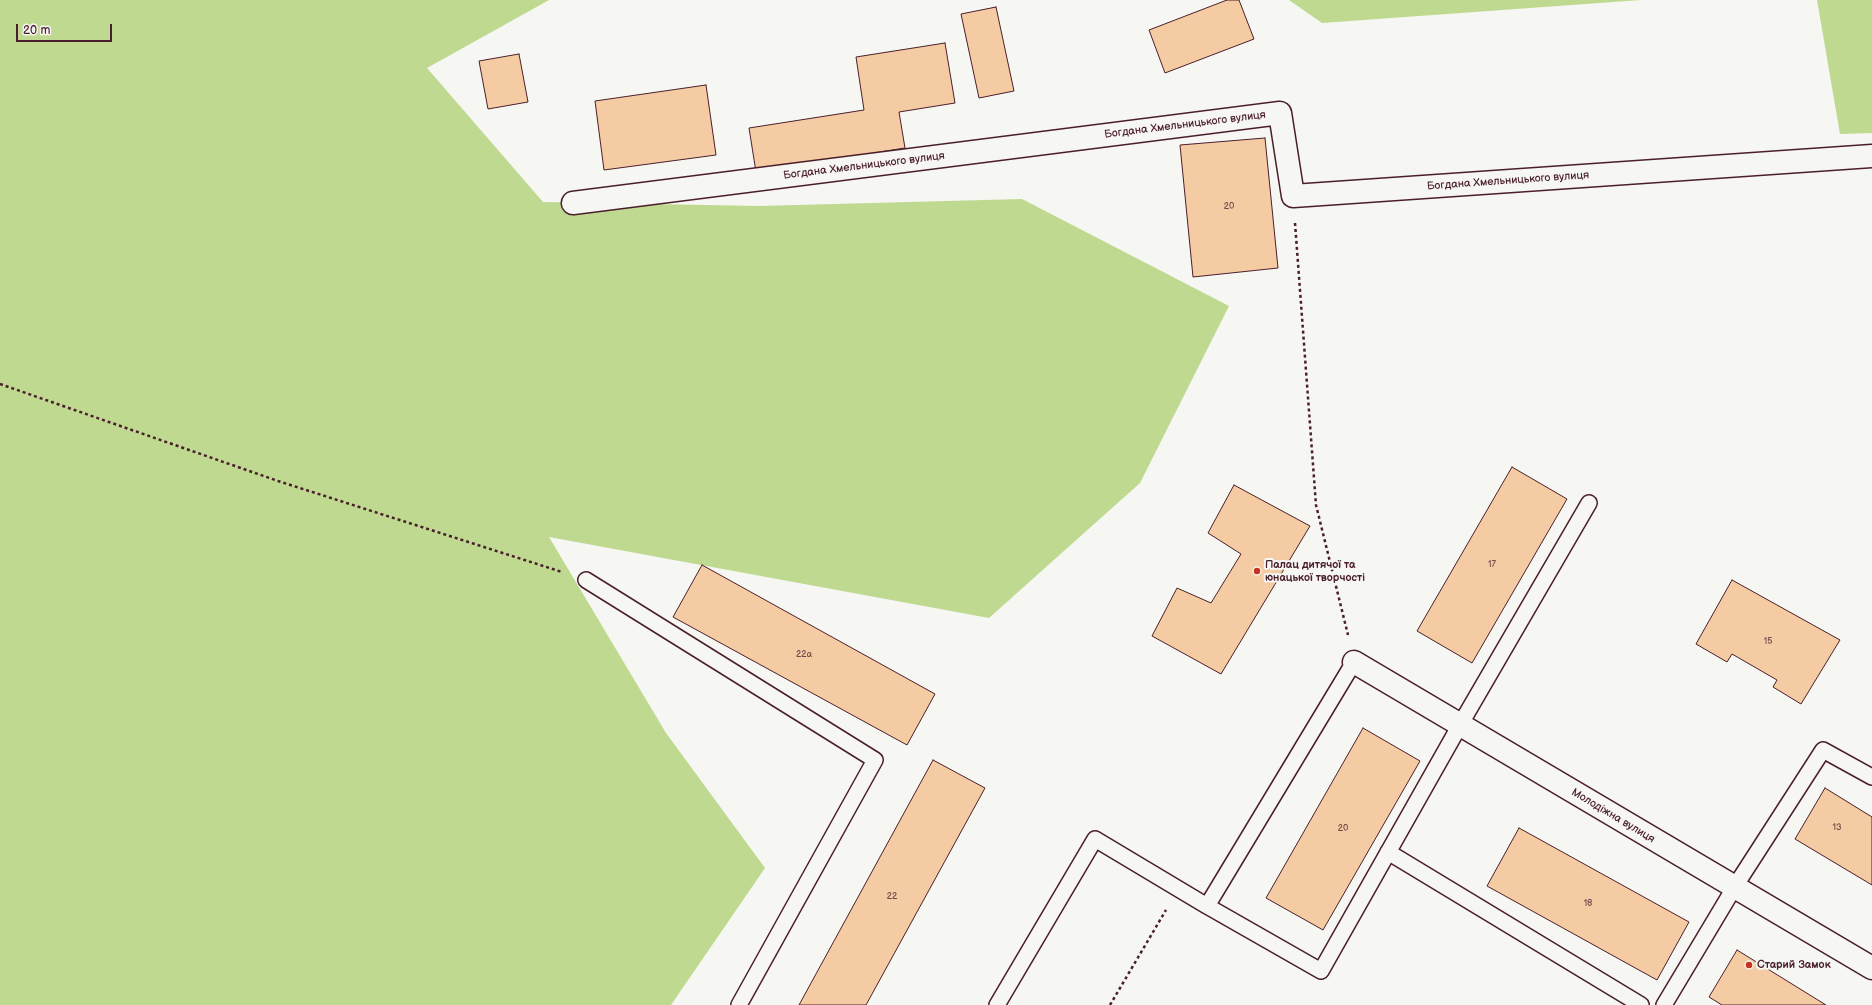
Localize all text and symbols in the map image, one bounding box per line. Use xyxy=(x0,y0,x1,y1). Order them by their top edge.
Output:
scale bar xyxy=(18,16,114,42)
text: 20 m xyxy=(23,23,50,38)
street label: Богдана Хмельницького вулиця xyxy=(1104,109,1266,141)
street label: Богдана Хмельницького вулиця xyxy=(783,150,945,182)
street label: Богдана Хмельницького вулиця xyxy=(1426,169,1590,193)
house number: 20 xyxy=(1224,202,1234,212)
place label: Палац дитячої та юнацької творчості xyxy=(1265,558,1365,584)
house number: 17 xyxy=(1488,560,1496,570)
marker: Палац дитячої та юнацької творчості xyxy=(1252,566,1262,576)
house number: 15 xyxy=(1764,637,1772,647)
house number: 22а xyxy=(796,650,812,660)
street label: Молодіжна вулиця xyxy=(1569,786,1657,846)
house number: 13 xyxy=(1832,823,1842,833)
house number: 20 xyxy=(1338,824,1348,834)
house number: 22 xyxy=(887,892,897,902)
house number: 18 xyxy=(1584,899,1592,909)
place label: Старий Замок xyxy=(1757,958,1831,972)
marker: Старий Замок xyxy=(1744,960,1754,970)

